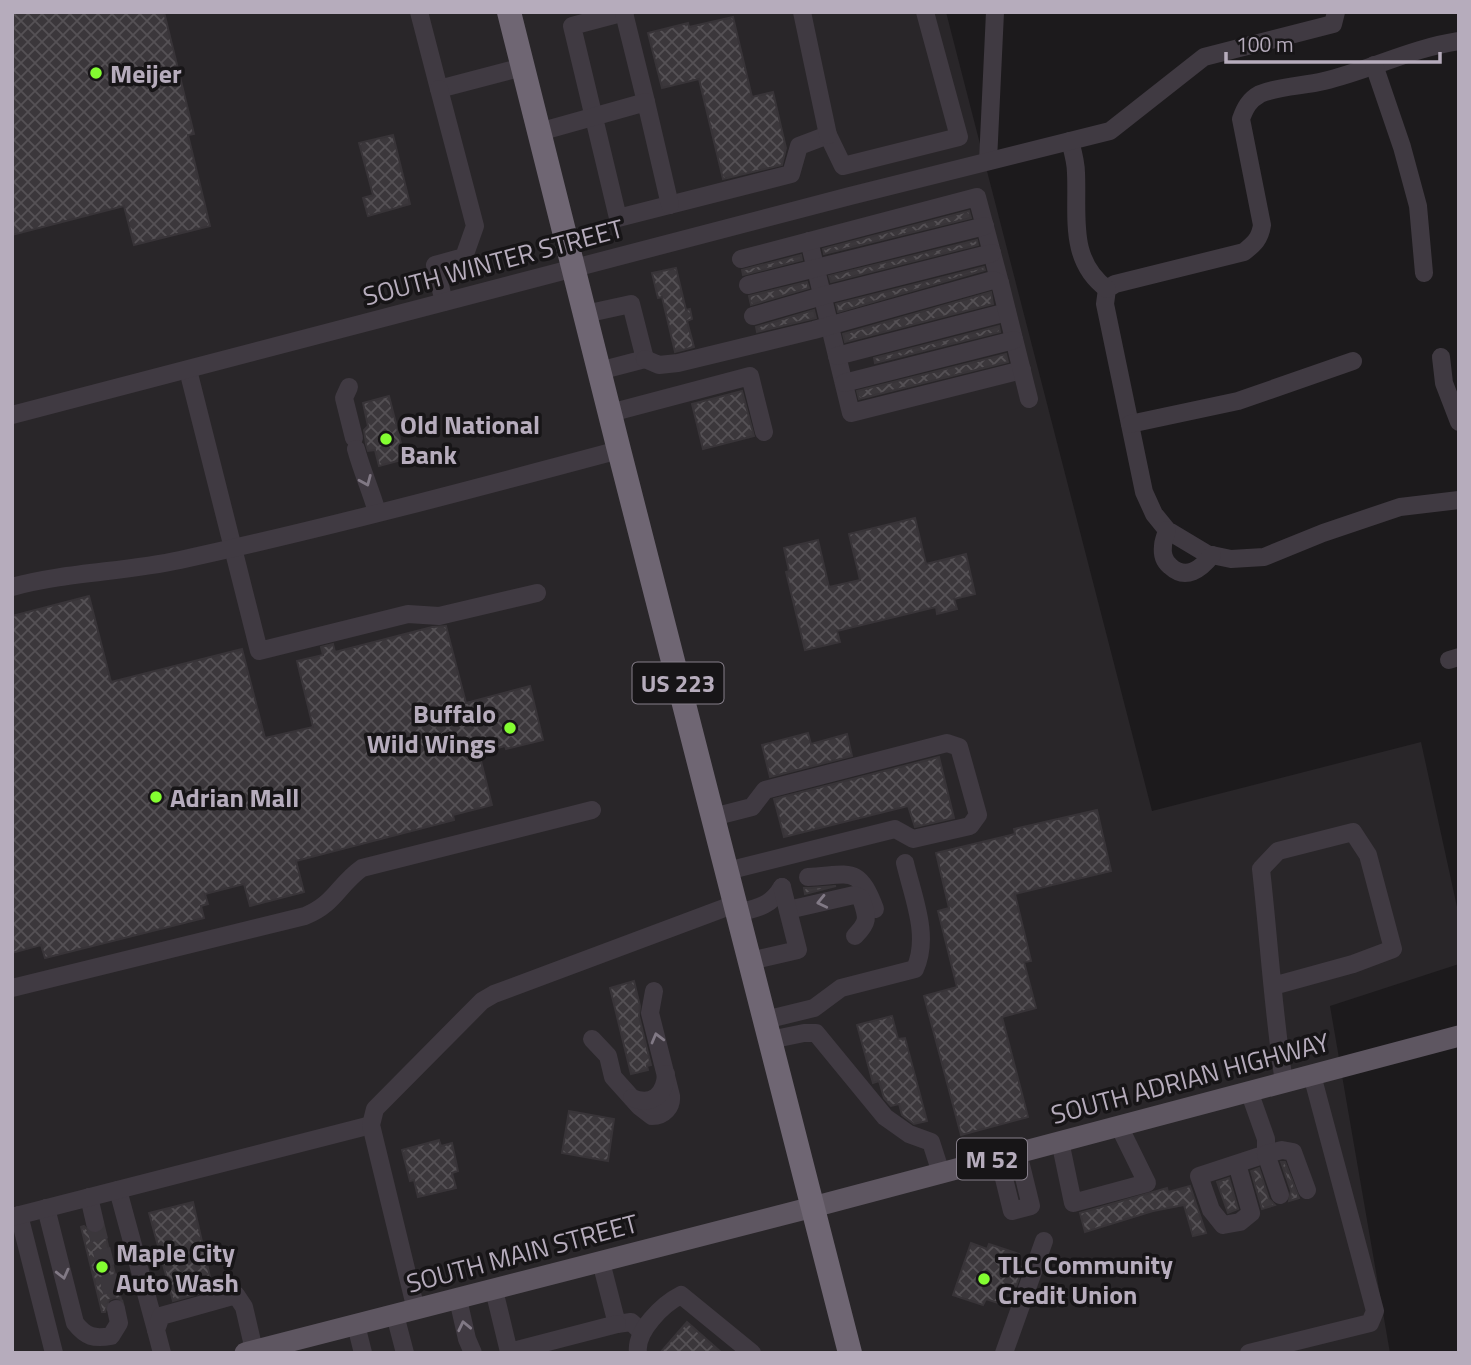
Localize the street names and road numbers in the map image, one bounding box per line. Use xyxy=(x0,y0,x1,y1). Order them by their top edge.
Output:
street label: SOUTH WINTER STREET xyxy=(359,208,628,316)
road number: US 223 xyxy=(632,662,724,704)
street label: SOUTH ADRIAN HIGHWAY xyxy=(1047,1022,1333,1134)
road number: M 52 xyxy=(957,1139,1027,1180)
street label: SOUTH MAIN STREET xyxy=(402,1203,642,1303)

